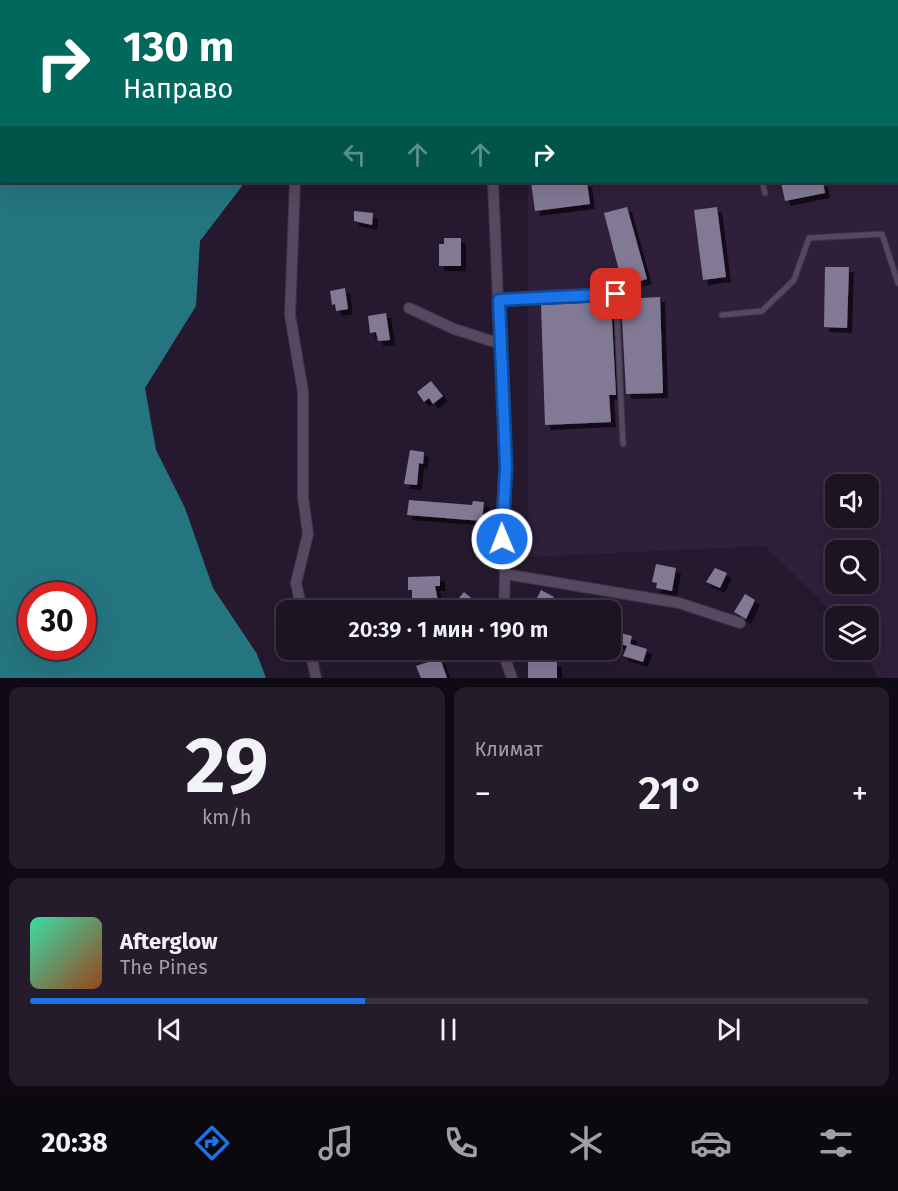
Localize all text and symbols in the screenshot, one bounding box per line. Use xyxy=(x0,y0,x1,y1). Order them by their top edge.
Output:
text: 130 m xyxy=(123,22,234,72)
icon: right xyxy=(24,24,102,102)
text: Направо xyxy=(123,73,233,105)
icon: left xyxy=(338,138,371,171)
icon: ahead xyxy=(401,138,434,171)
icon: ahead xyxy=(464,138,497,171)
icon: right xyxy=(527,138,560,171)
pin xyxy=(590,268,641,319)
icon: arrive xyxy=(599,277,632,310)
map controls xyxy=(825,474,879,660)
button: sound xyxy=(825,474,879,528)
position arrow xyxy=(470,507,534,571)
button: search xyxy=(825,540,879,594)
speed limit sign: 30 xyxy=(18,582,96,660)
button: layers xyxy=(825,606,879,660)
text: 20:39 · 1 мин · 190 m xyxy=(349,616,548,643)
text: 29 xyxy=(185,719,268,813)
text: Климат xyxy=(475,737,543,761)
text: 21° xyxy=(638,767,704,821)
text: − xyxy=(475,774,491,814)
text: + xyxy=(852,774,868,814)
text: km/h xyxy=(202,805,252,829)
text: Afterglow xyxy=(120,928,217,955)
text: The Pines xyxy=(120,955,207,979)
icon: previous xyxy=(153,1013,186,1046)
icon: pause xyxy=(432,1013,465,1046)
icon: next xyxy=(712,1013,745,1046)
icon: directions xyxy=(191,1122,233,1164)
icon: music xyxy=(315,1122,357,1164)
icon: phone xyxy=(440,1122,482,1164)
icon: climate xyxy=(565,1122,607,1164)
icon: car xyxy=(690,1122,732,1164)
icon: filters xyxy=(815,1122,857,1164)
text: 20:38 xyxy=(41,1127,108,1159)

